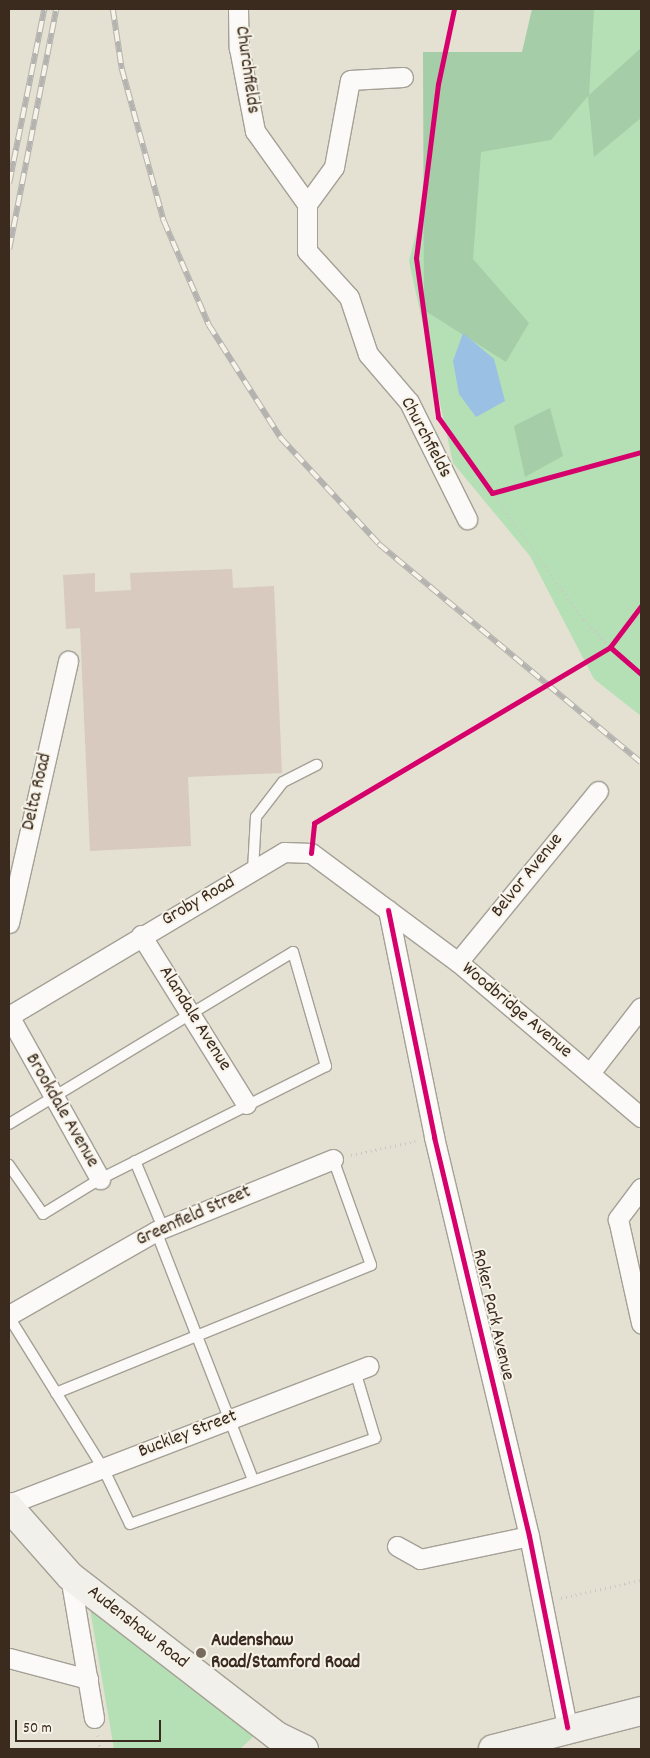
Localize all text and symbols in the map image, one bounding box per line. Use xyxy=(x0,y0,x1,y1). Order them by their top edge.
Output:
street label: Churchfields xyxy=(229,25,263,115)
street label: Churchfields xyxy=(394,394,456,482)
street label: Delta Road xyxy=(18,751,58,833)
street label: Belvor Avenue xyxy=(487,829,569,923)
street label: Groby Road xyxy=(158,872,240,932)
street label: Woodbridge Avenue xyxy=(456,958,576,1064)
street label: Alandale Avenue xyxy=(153,962,235,1076)
street label: Brookdale Avenue xyxy=(19,1050,103,1172)
street label: Greenfield Street xyxy=(133,1182,255,1252)
street label: Roker Park Avenue xyxy=(466,1247,518,1383)
street label: Buckley Street xyxy=(135,1406,241,1464)
street label: Audenshaw Road xyxy=(82,1581,192,1675)
place label: Audenshaw Road/Stamford Road xyxy=(211,1631,360,1675)
marker: Audenshaw Road/Stamford Road xyxy=(195,1647,207,1659)
scale bar xyxy=(18,1710,164,1742)
text: 50 m xyxy=(23,1718,52,1740)

